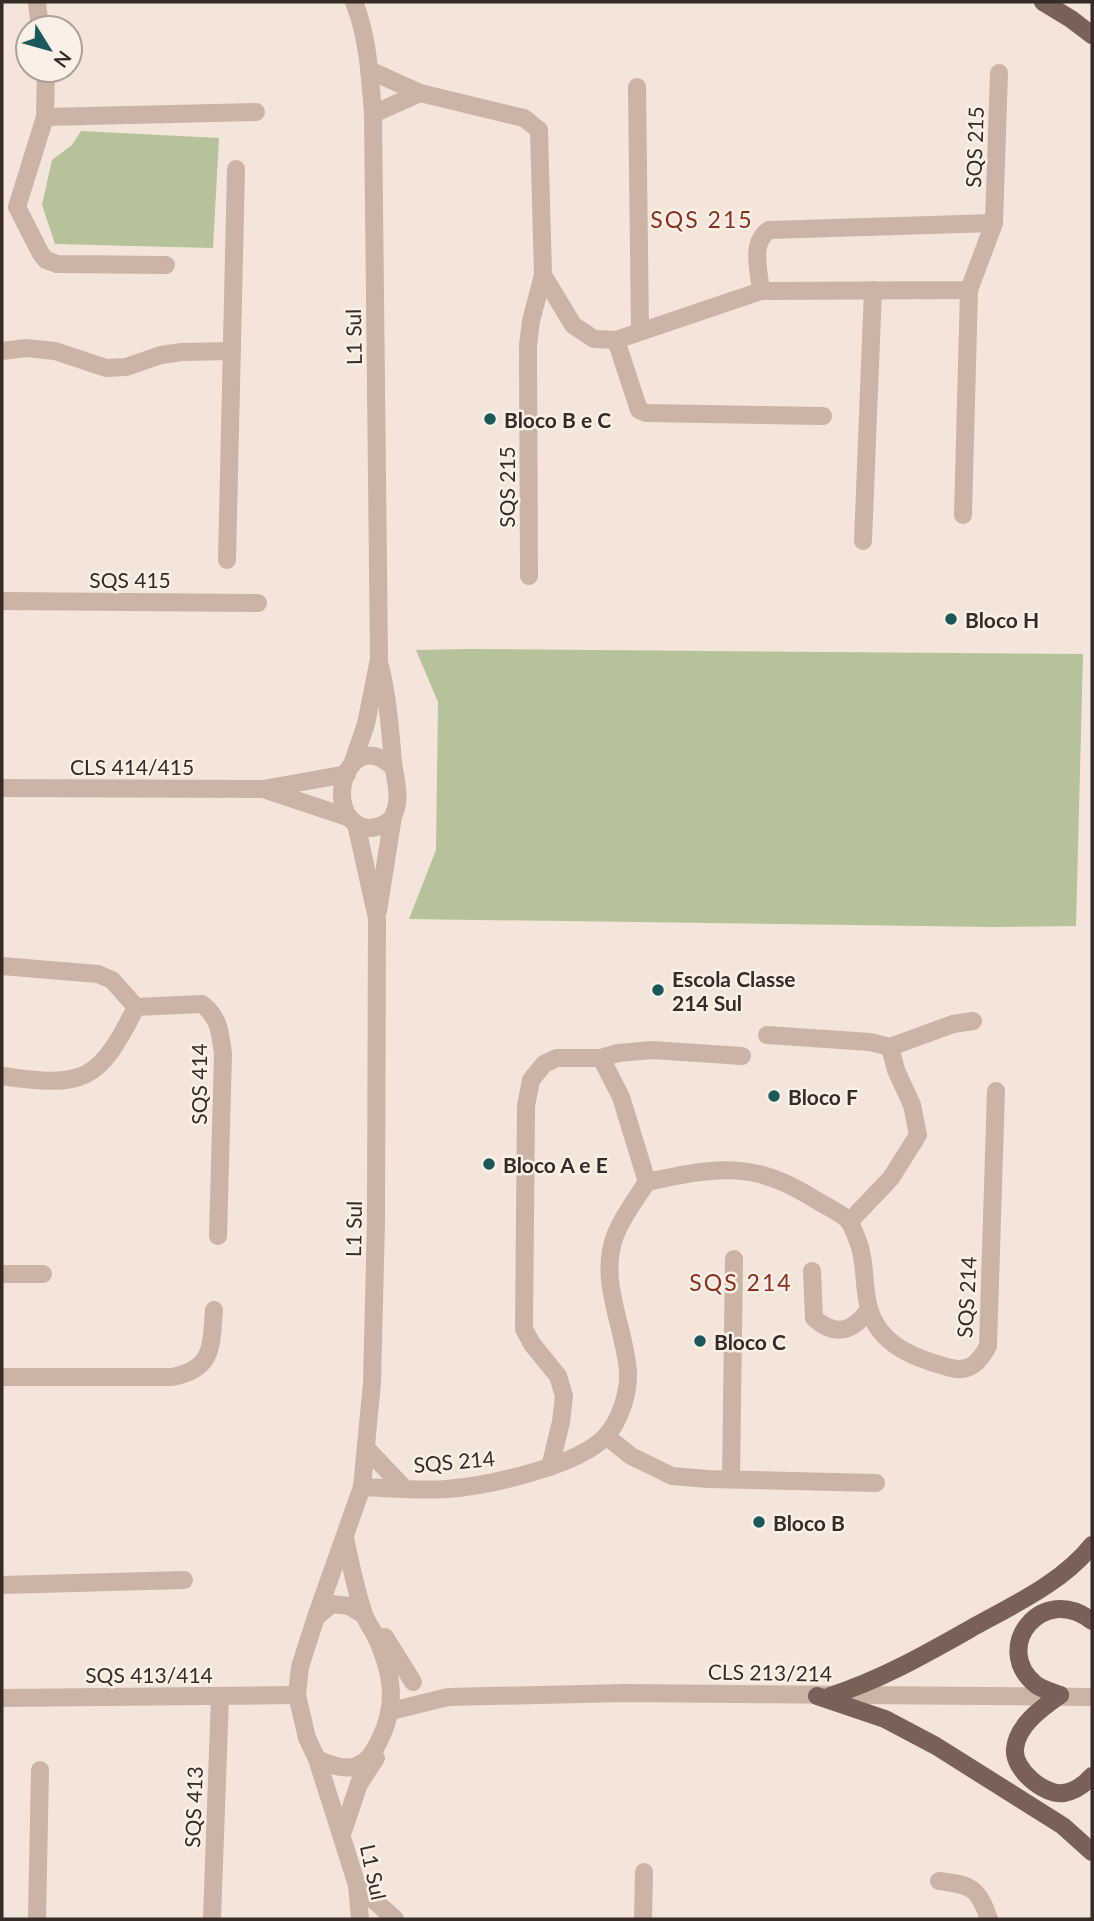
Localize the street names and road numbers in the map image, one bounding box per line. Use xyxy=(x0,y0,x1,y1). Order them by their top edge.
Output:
street label: SQS 215 xyxy=(960,106,988,188)
street label: L1 Sul xyxy=(340,309,366,365)
street label: SQS 215 xyxy=(494,446,519,528)
street label: SQS 415 xyxy=(89,567,171,592)
street label: CLS 414/415 xyxy=(70,754,194,779)
street label: SQS 414 xyxy=(186,1043,211,1125)
street label: L1 Sul xyxy=(340,1201,366,1257)
street label: SQS 214 xyxy=(951,1256,981,1338)
street label: SQS 214 xyxy=(412,1445,496,1477)
street label: CLS 213/214 xyxy=(708,1658,832,1686)
street label: SQS 413/414 xyxy=(85,1662,213,1687)
street label: SQS 413 xyxy=(179,1766,207,1848)
street label: L1 Sul xyxy=(356,1842,392,1902)

